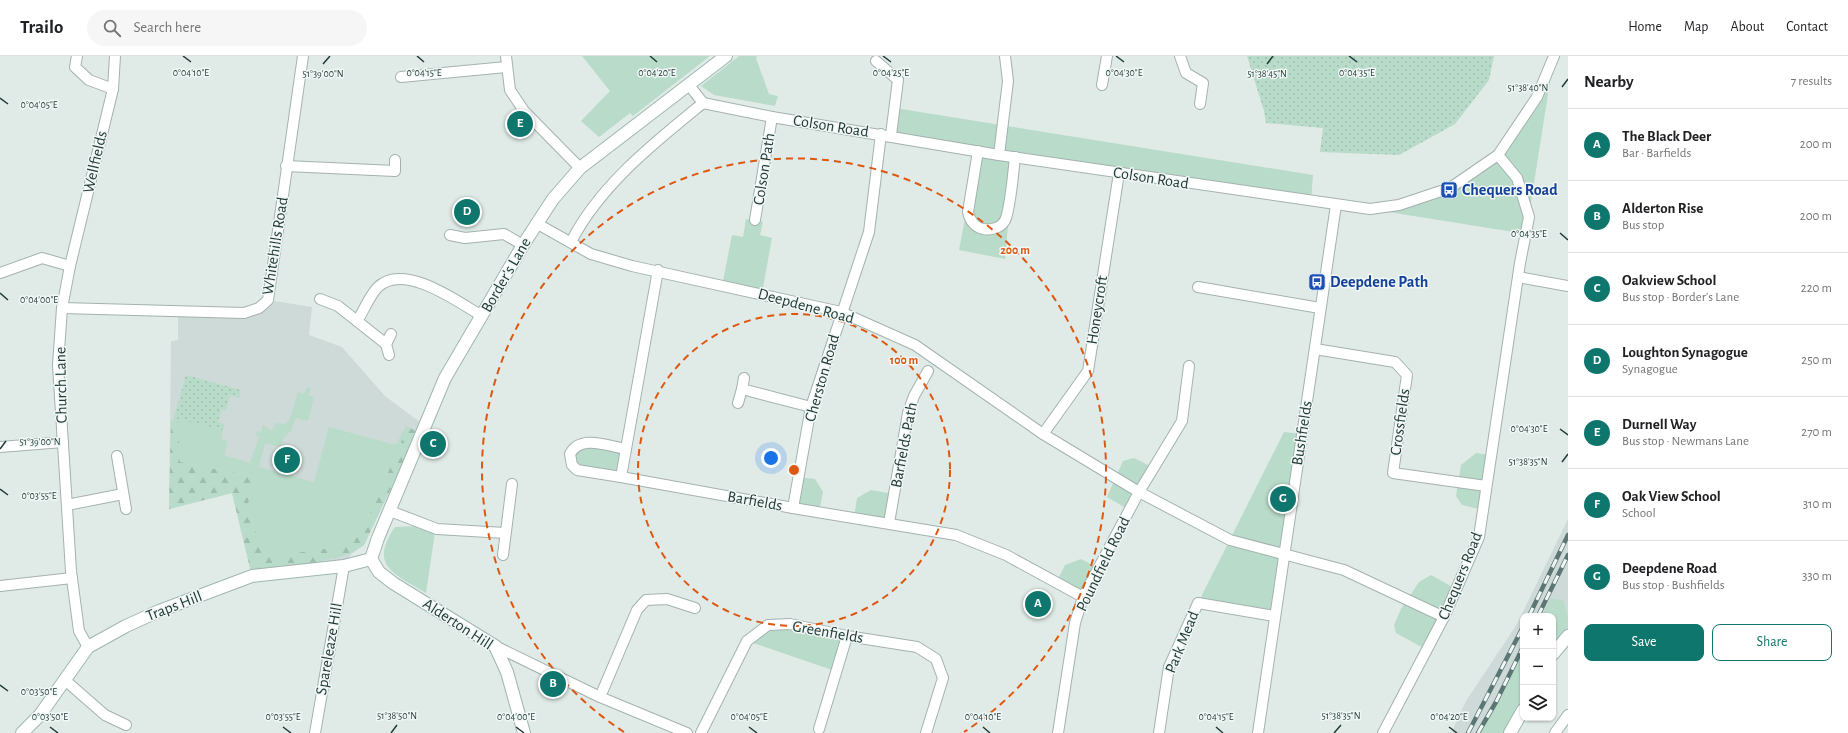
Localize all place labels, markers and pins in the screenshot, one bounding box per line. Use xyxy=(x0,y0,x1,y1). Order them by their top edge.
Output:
pin: E xyxy=(507,109,533,139)
bus stop icon: Chequers Road xyxy=(1439,180,1459,200)
place label: Chequers Road xyxy=(1462,182,1558,198)
pin: D xyxy=(454,197,480,227)
bus stop icon: Deepdene Path xyxy=(1307,272,1327,292)
place label: Deepdene Path xyxy=(1330,274,1428,290)
pin: C xyxy=(420,429,446,459)
pin: F xyxy=(274,445,300,475)
centre of rings xyxy=(787,463,801,477)
pin: G xyxy=(1270,484,1296,514)
pin: A xyxy=(1025,589,1051,619)
pin: B xyxy=(540,669,566,699)

